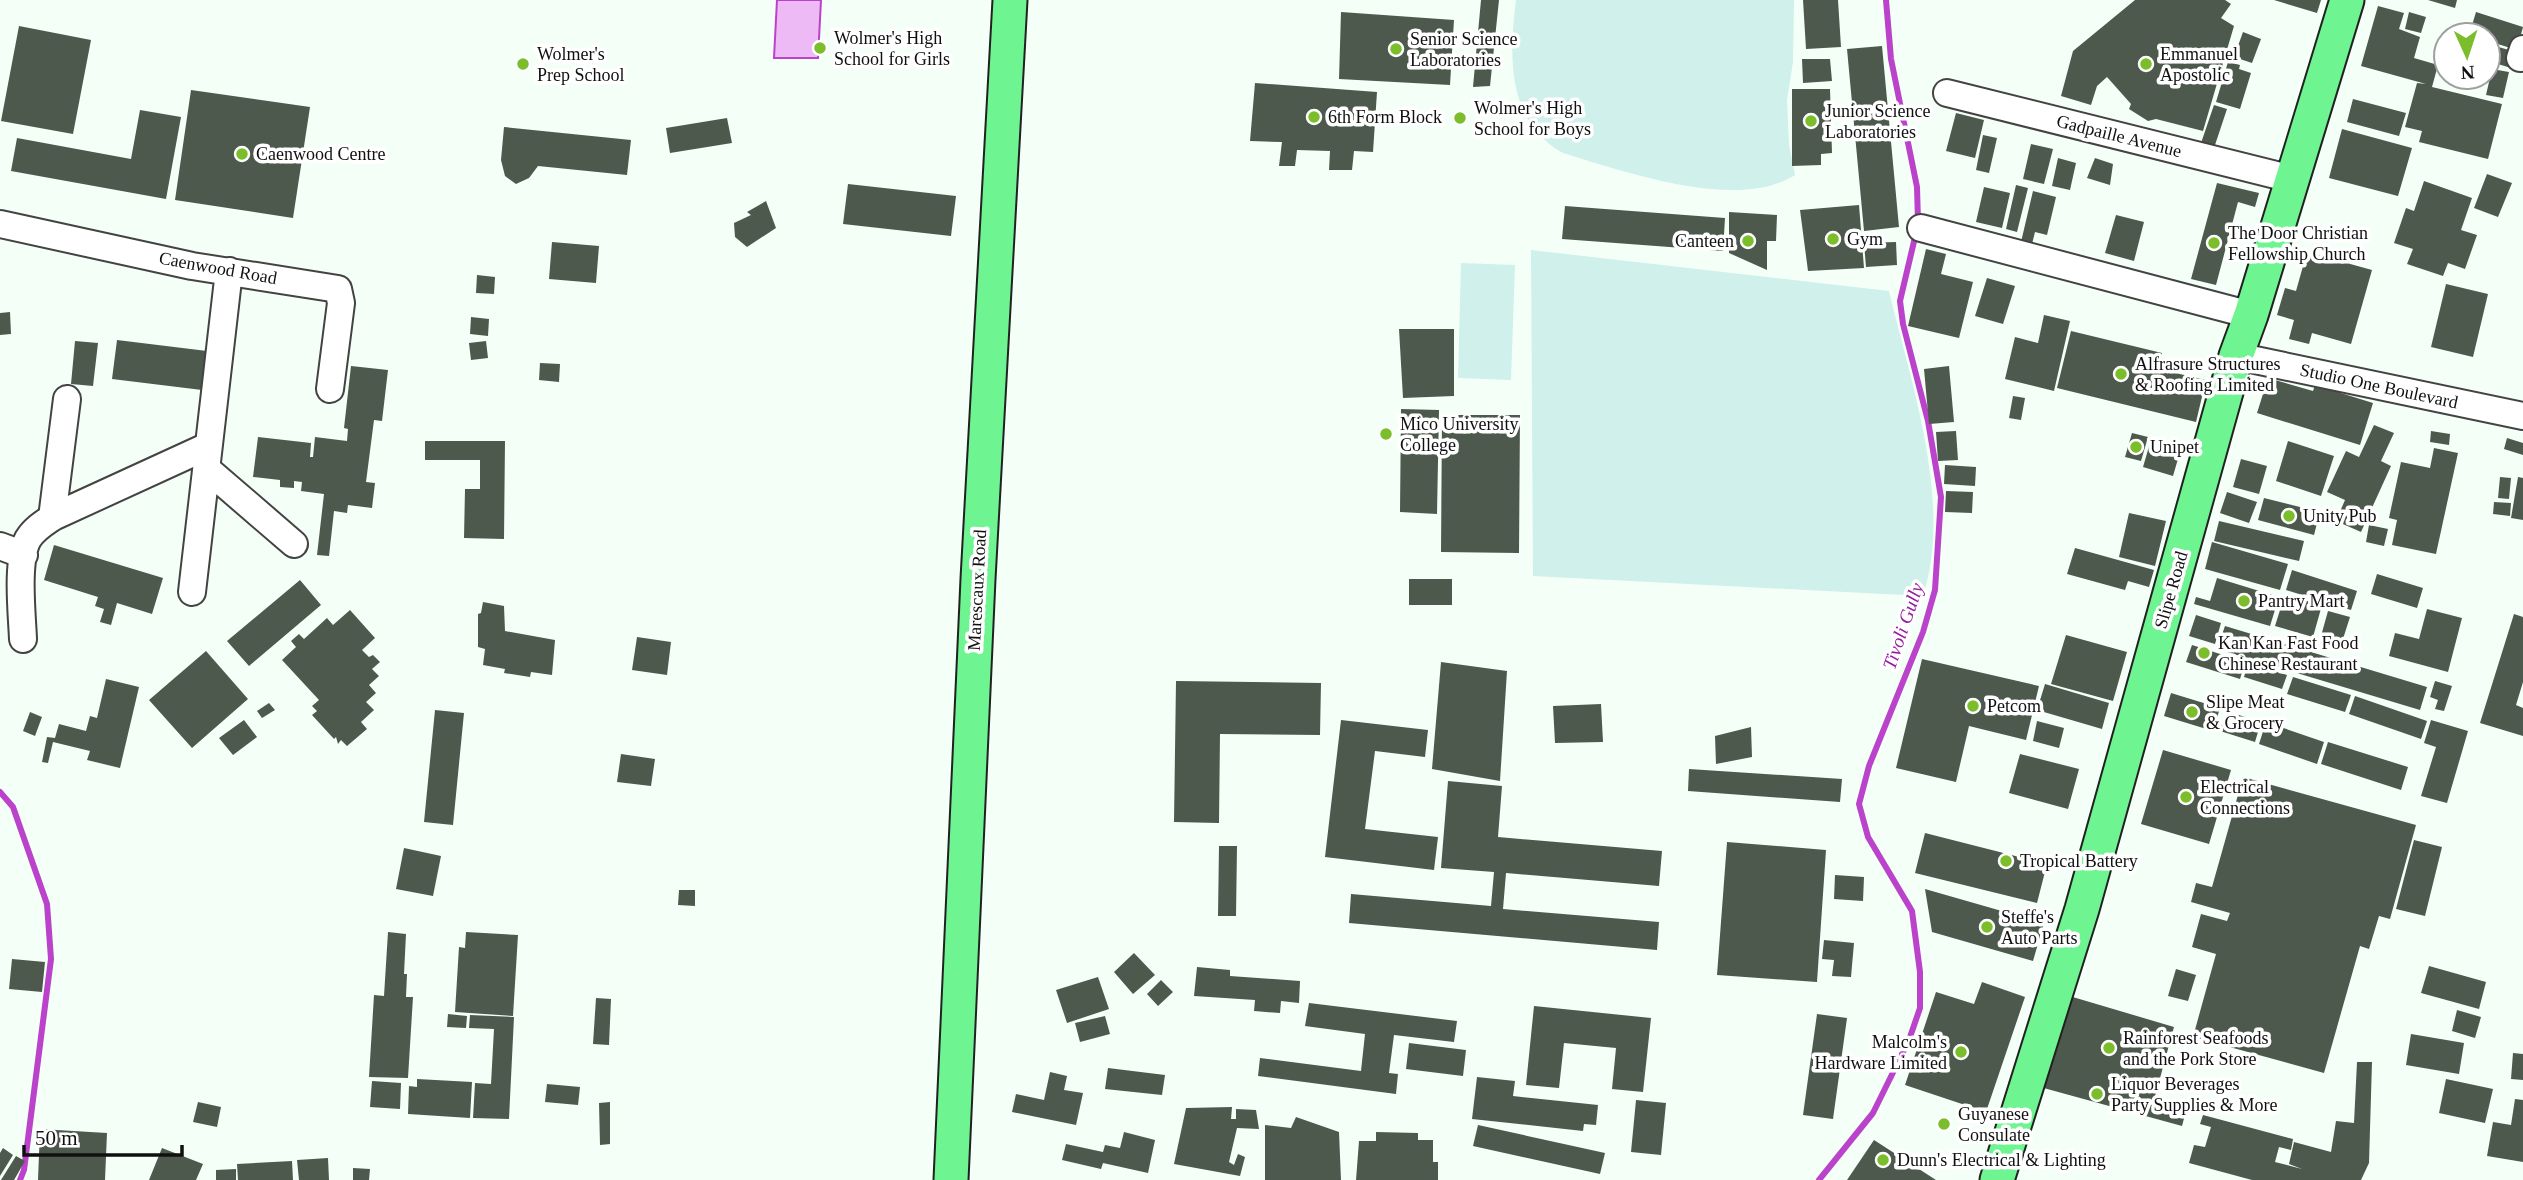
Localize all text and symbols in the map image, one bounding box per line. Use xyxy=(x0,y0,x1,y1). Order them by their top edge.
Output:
north arrow xyxy=(2432,21,2502,91)
place label: Wolmer's High School for Girls xyxy=(834,28,950,69)
place label: Senior Science Laboratories xyxy=(1410,29,1517,70)
marker: Wolmer's High School for Girls xyxy=(812,40,828,56)
marker: Senior Science Laboratories xyxy=(1388,41,1404,57)
place label: Wolmer's Prep School xyxy=(537,44,625,85)
place label: Emmanuel Apostolic xyxy=(2160,44,2238,85)
marker: Wolmer's Prep School xyxy=(515,56,531,72)
marker: Emmanuel Apostolic xyxy=(2138,56,2154,72)
text: N xyxy=(2460,62,2475,83)
place label: Wolmer's High School for Boys xyxy=(1474,98,1591,139)
place label: Junior Science Laboratories xyxy=(1825,101,1930,142)
place label: 6th Form Block xyxy=(1328,107,1442,127)
marker: 6th Form Block xyxy=(1306,109,1322,125)
marker: Wolmer's High School for Boys xyxy=(1452,110,1468,126)
street label: Gadpaille Avenue xyxy=(2054,111,2184,161)
marker: Junior Science Laboratories xyxy=(1803,113,1819,129)
place label: Caenwood Centre xyxy=(256,144,385,164)
marker: Caenwood Centre xyxy=(234,146,250,162)
place label: The Door Christian Fellowship Church xyxy=(2228,223,2368,264)
place label: Gym xyxy=(1847,229,1883,249)
place label: Canteen xyxy=(1675,231,1734,251)
marker: Gym xyxy=(1825,231,1841,247)
marker: Canteen xyxy=(1740,233,1756,249)
marker: The Door Christian Fellowship Church xyxy=(2206,235,2222,251)
street label: Caenwood Road xyxy=(157,248,279,288)
place label: Alfrasure Structures & Roofing Limited xyxy=(2135,354,2280,395)
street label: Studio One Boulevard xyxy=(2298,359,2460,413)
marker: Alfrasure Structures & Roofing Limited xyxy=(2113,366,2129,382)
place label: Mico University College xyxy=(1400,414,1519,455)
marker: Mico University College xyxy=(1378,426,1394,442)
place label: Unipet xyxy=(2150,437,2199,457)
marker: Unipet xyxy=(2128,439,2144,455)
place label: Unity Pub xyxy=(2303,506,2377,526)
marker: Unity Pub xyxy=(2281,508,2297,524)
street label: Marescaux Road xyxy=(964,529,990,651)
street label: Slipe Road xyxy=(2150,549,2192,631)
water label: Tivoli Gully xyxy=(1878,579,1928,672)
place label: Pantry Mart xyxy=(2258,591,2344,611)
marker: Pantry Mart xyxy=(2236,593,2252,609)
place label: Kan Kan Fast Food Chinese Restaurant xyxy=(2218,633,2359,674)
marker: Kan Kan Fast Food Chinese Restaurant xyxy=(2196,645,2212,661)
place label: Slipe Meat & Grocery xyxy=(2206,692,2285,733)
place label: Petcom xyxy=(1987,696,2041,716)
marker: Petcom xyxy=(1965,698,1981,714)
marker: Slipe Meat & Grocery xyxy=(2184,704,2200,720)
place label: Electrical Connections xyxy=(2200,777,2290,818)
marker: Electrical Connections xyxy=(2178,789,2194,805)
place label: Tropical Battery xyxy=(2020,851,2138,871)
marker: Tropical Battery xyxy=(1998,853,2014,869)
place label: Steffe's Auto Parts xyxy=(2001,907,2078,948)
marker: Steffe's Auto Parts xyxy=(1979,919,1995,935)
place label: Rainforest Seafoods and the Pork Store xyxy=(2123,1028,2268,1069)
place label: Malcolm's Hardware Limited xyxy=(1815,1032,1947,1073)
marker: Rainforest Seafoods and the Pork Store xyxy=(2101,1040,2117,1056)
marker: Malcolm's Hardware Limited xyxy=(1953,1044,1969,1060)
place label: Liquor Beverages Party Supplies & More xyxy=(2111,1074,2278,1115)
marker: Liquor Beverages Party Supplies & More xyxy=(2089,1086,2105,1102)
place label: Guyanese Consulate xyxy=(1958,1104,2030,1145)
scale bar xyxy=(24,1114,182,1158)
marker: Guyanese Consulate xyxy=(1936,1116,1952,1132)
text: 50 m xyxy=(35,1126,78,1150)
place label: Dunn's Electrical & Lighting xyxy=(1897,1150,2106,1170)
marker: Dunn's Electrical & Lighting xyxy=(1875,1152,1891,1168)

